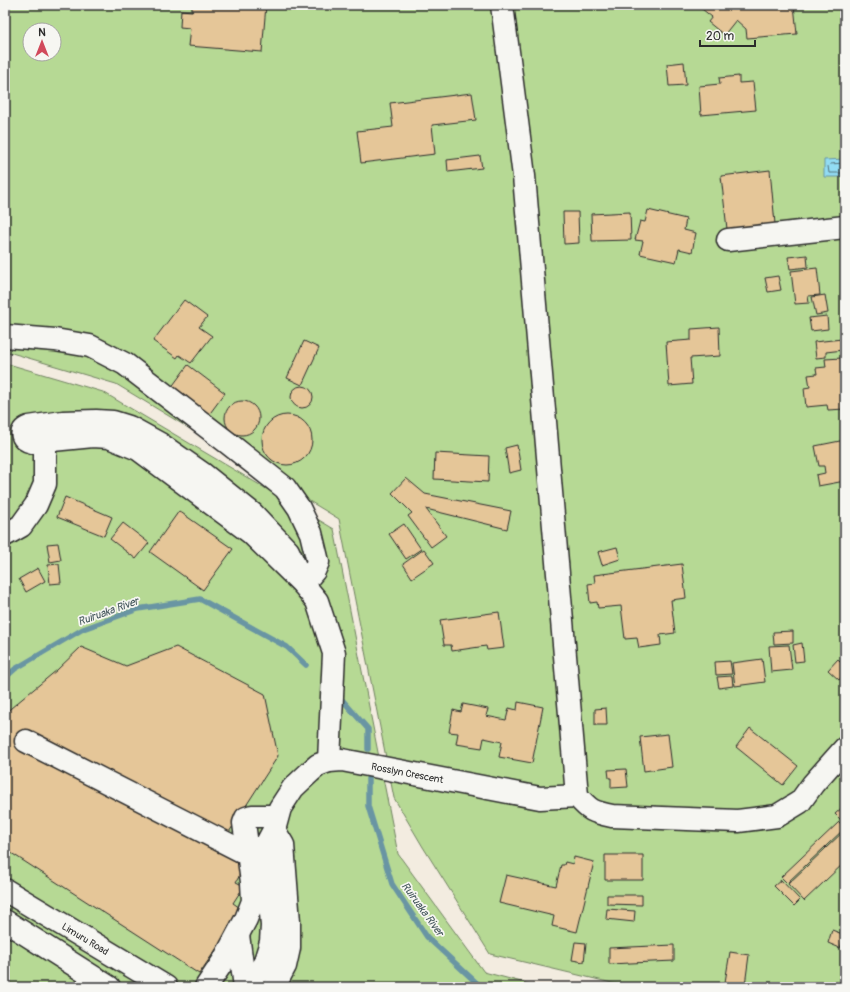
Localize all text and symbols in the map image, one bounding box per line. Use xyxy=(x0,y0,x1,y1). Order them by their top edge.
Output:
north arrow xyxy=(22,22,62,62)
scale bar xyxy=(700,22,755,48)
text: N xyxy=(38,26,46,39)
text: 20 m xyxy=(706,29,735,44)
water label: Ruiruaka River xyxy=(76,594,142,628)
street label: Rosslyn Crescent xyxy=(370,761,445,787)
water label: Ruiruaka River xyxy=(399,880,448,940)
street label: Limuru Road xyxy=(59,921,111,958)

